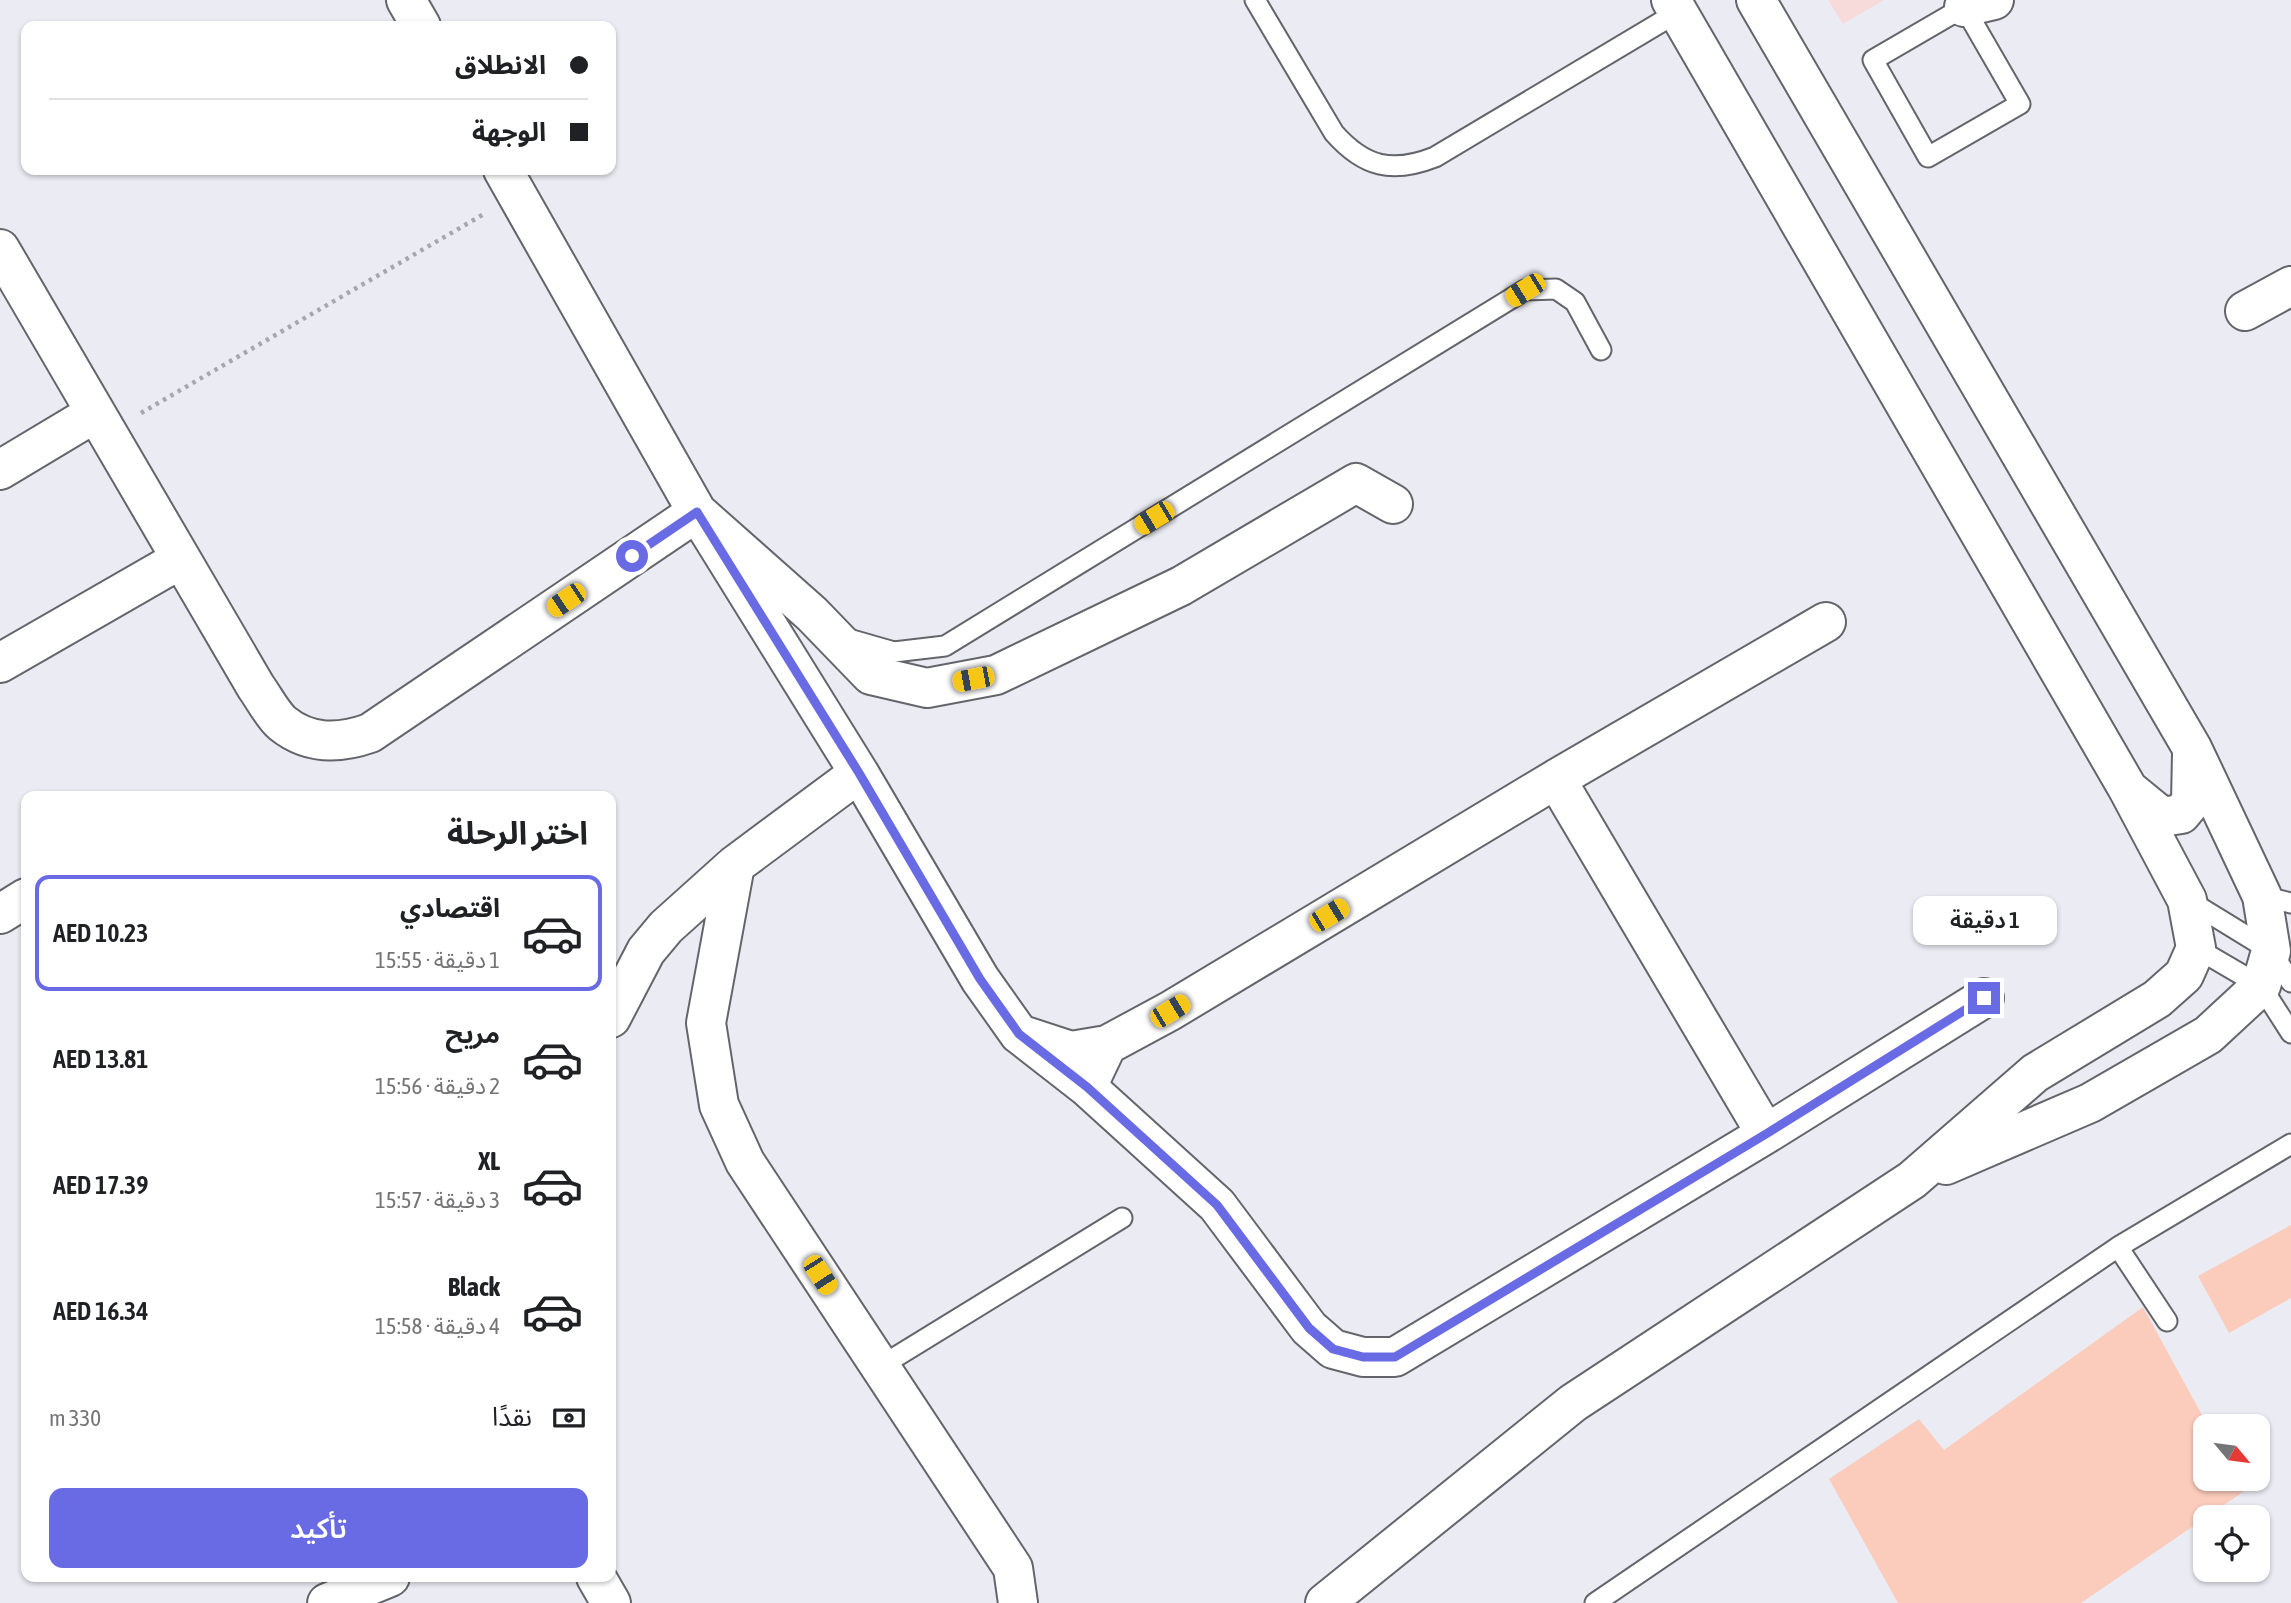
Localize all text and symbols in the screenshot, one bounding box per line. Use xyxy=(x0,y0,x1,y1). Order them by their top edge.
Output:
text: الانطلاق xyxy=(455,50,546,80)
text: الوجهة xyxy=(472,117,546,147)
car xyxy=(1502,270,1549,310)
car xyxy=(1131,498,1178,538)
route start xyxy=(616,540,648,572)
car xyxy=(543,580,590,620)
car xyxy=(951,665,996,693)
text: اختر الرحلة xyxy=(447,814,588,851)
text: اقتصادي xyxy=(400,893,500,923)
car xyxy=(1306,895,1353,935)
callout: 1 دقيقة xyxy=(1912,897,2056,946)
icon: car xyxy=(521,902,584,965)
text: 1 دقيقة xyxy=(1950,907,2020,933)
text: AED 10.23 xyxy=(53,918,148,948)
text: 1 دقيقة · 15:55 xyxy=(375,947,500,973)
route end xyxy=(1968,982,2000,1014)
car xyxy=(1147,991,1194,1031)
text: مريح xyxy=(445,1019,500,1049)
icon: car xyxy=(521,1028,584,1091)
text: AED 13.81 xyxy=(53,1044,148,1074)
text: 2 دقيقة · 15:56 xyxy=(375,1073,500,1099)
text: XL xyxy=(478,1146,500,1176)
icon: car xyxy=(521,1154,584,1217)
text: AED 17.39 xyxy=(53,1170,148,1200)
text: 3 دقيقة · 15:57 xyxy=(375,1187,500,1213)
car xyxy=(800,1252,841,1298)
text: Black xyxy=(448,1272,500,1302)
icon: car xyxy=(521,1280,584,1343)
text: AED 16.34 xyxy=(53,1296,148,1326)
text: 4 دقيقة · 15:58 xyxy=(375,1313,500,1339)
icon: cash xyxy=(550,1399,588,1437)
text: نقدًا xyxy=(492,1402,532,1432)
text: 330 m xyxy=(49,1405,101,1431)
north arrow xyxy=(2193,1414,2270,1491)
map controls xyxy=(2193,1414,2270,1582)
button: تأكيد xyxy=(49,1488,588,1568)
button: locate xyxy=(2193,1505,2270,1582)

